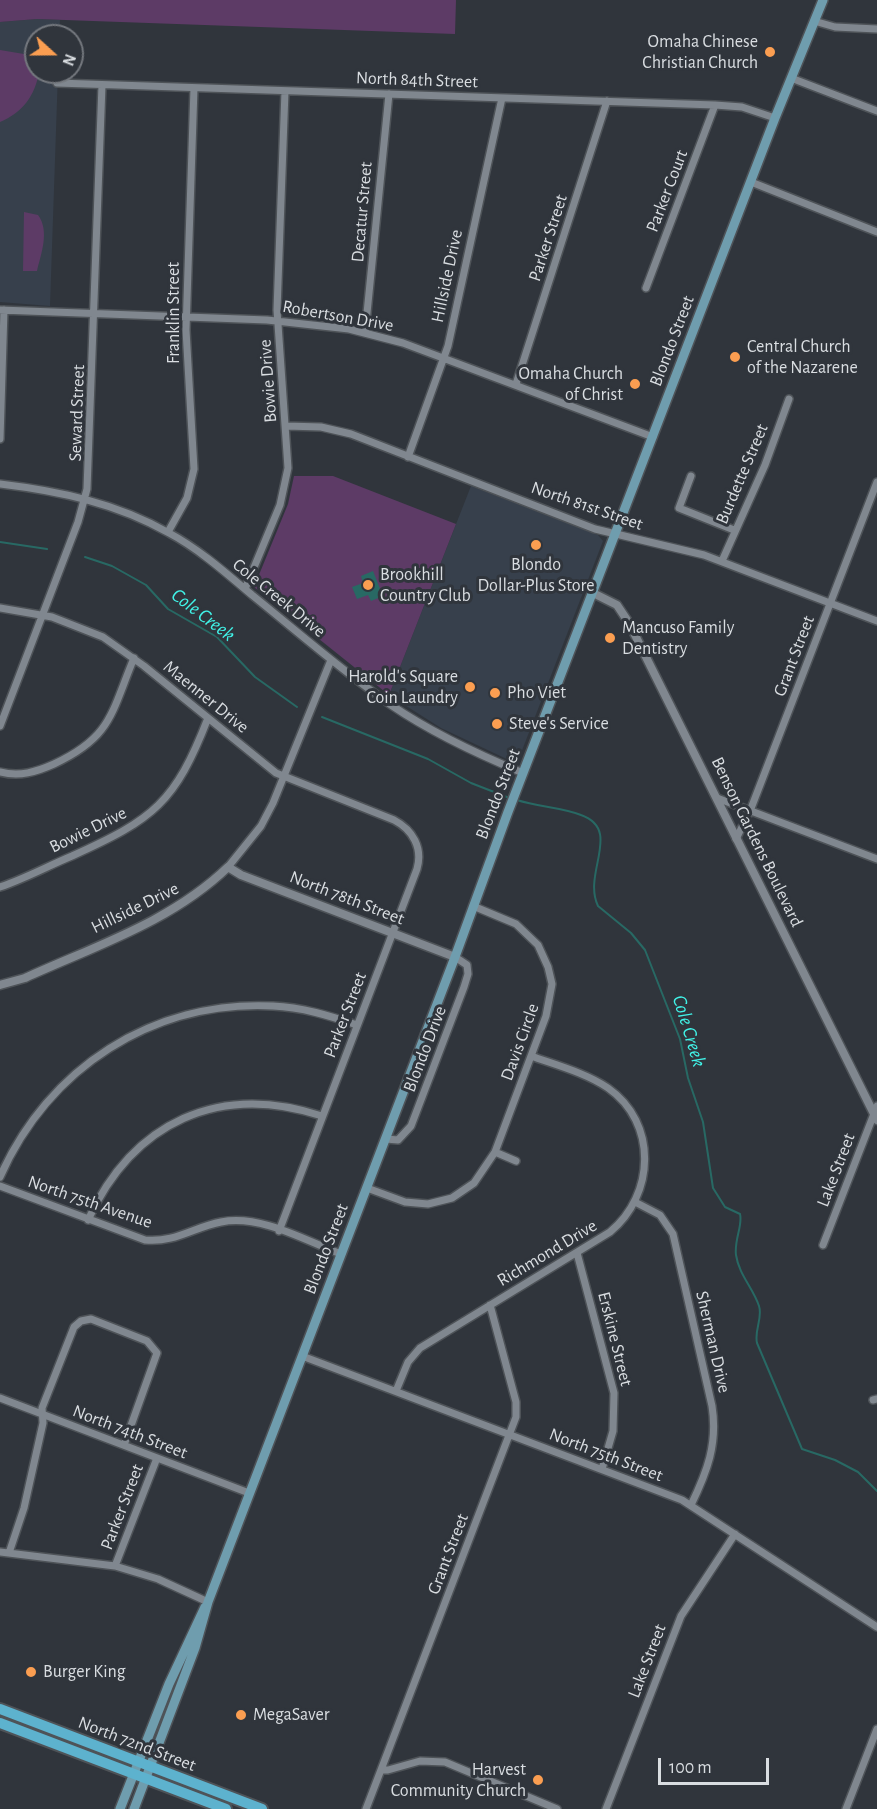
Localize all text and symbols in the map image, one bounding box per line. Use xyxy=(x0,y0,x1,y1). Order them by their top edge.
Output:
north arrow xyxy=(24,24,84,84)
place label: Omaha Chinese Christian Church xyxy=(642,31,758,74)
marker: Omaha Chinese Christian Church xyxy=(763,45,777,59)
text: N xyxy=(59,52,78,68)
street label: North 84th Street xyxy=(356,67,478,93)
street label: Parker Court xyxy=(641,147,693,235)
street label: Decatur Street xyxy=(347,161,377,263)
street label: Parker Street xyxy=(524,192,572,284)
street label: Hillside Drive xyxy=(427,227,467,325)
street label: Franklin Street xyxy=(163,262,185,364)
street label: Blondo Street xyxy=(645,293,699,389)
street label: Robertson Drive xyxy=(281,296,395,336)
place label: Central Church of the Nazarene xyxy=(747,336,858,378)
street label: Bowie Drive xyxy=(254,339,282,423)
marker: Central Church of the Nazarene xyxy=(728,350,742,364)
place label: Omaha Church of Christ xyxy=(518,363,623,406)
street label: Seward Street xyxy=(65,364,89,462)
marker: Omaha Church of Christ xyxy=(628,377,642,391)
street label: Burdette Street xyxy=(711,421,773,527)
street label: North 81st Street xyxy=(528,477,646,535)
marker: Blondo Dollar-Plus Store xyxy=(529,538,543,552)
street label: Cole Creek Drive xyxy=(228,554,330,642)
place label: Blondo Dollar-Plus Store xyxy=(477,554,595,596)
place label: Brookhill Country Club xyxy=(380,564,471,606)
marker: Brookhill Country Club xyxy=(361,578,375,592)
water label: Cole Creek xyxy=(166,583,240,647)
street label: Grant Street xyxy=(769,613,819,699)
place label: Mancuso Family Dentistry xyxy=(622,617,734,660)
marker: Mancuso Family Dentistry xyxy=(603,631,617,645)
street label: Maenner Drive xyxy=(159,656,253,738)
place label: Harold's Square Coin Laundry xyxy=(348,666,458,708)
marker: Harold's Square Coin Laundry xyxy=(463,680,477,694)
place label: Pho Viet xyxy=(507,682,566,704)
marker: Pho Viet xyxy=(488,686,502,700)
place label: Steve's Service xyxy=(509,713,609,735)
marker: Steve's Service xyxy=(490,717,504,731)
street label: Blondo Street xyxy=(471,746,525,842)
street label: Benson Gardens Boulevard xyxy=(706,753,808,931)
street label: Bowie Drive xyxy=(46,802,130,858)
street label: North 78th Street xyxy=(287,866,407,930)
street label: Hillside Drive xyxy=(88,878,182,938)
street label: Parker Street xyxy=(319,969,371,1061)
water label: Cole Creek xyxy=(667,992,711,1070)
street label: Davis Circle xyxy=(496,1000,544,1084)
street label: Blondo Drive xyxy=(399,1003,451,1095)
street label: Lake Street xyxy=(812,1130,860,1210)
street label: North 75th Avenue xyxy=(25,1171,155,1233)
street label: Blondo Street xyxy=(299,1201,353,1297)
street label: Richmond Drive xyxy=(493,1215,601,1291)
street label: Sherman Drive xyxy=(691,1289,735,1395)
street label: Erskine Street xyxy=(593,1290,637,1388)
street label: North 74th Street xyxy=(70,1400,190,1464)
street label: North 75th Street xyxy=(546,1423,666,1487)
street label: Parker Street xyxy=(96,1461,148,1553)
street label: Grant Street xyxy=(423,1511,473,1597)
street label: Lake Street xyxy=(623,1621,671,1701)
place label: Burger King xyxy=(43,1661,126,1683)
marker: Burger King xyxy=(24,1665,38,1679)
place label: MegaSaver xyxy=(253,1704,329,1726)
marker: MegaSaver xyxy=(234,1708,248,1722)
street label: North 72nd Street xyxy=(75,1712,199,1776)
scale bar xyxy=(661,1746,772,1784)
place label: Harvest Community Church xyxy=(391,1759,526,1802)
text: 100 m xyxy=(669,1759,712,1777)
marker: Harvest Community Church xyxy=(531,1773,545,1787)

